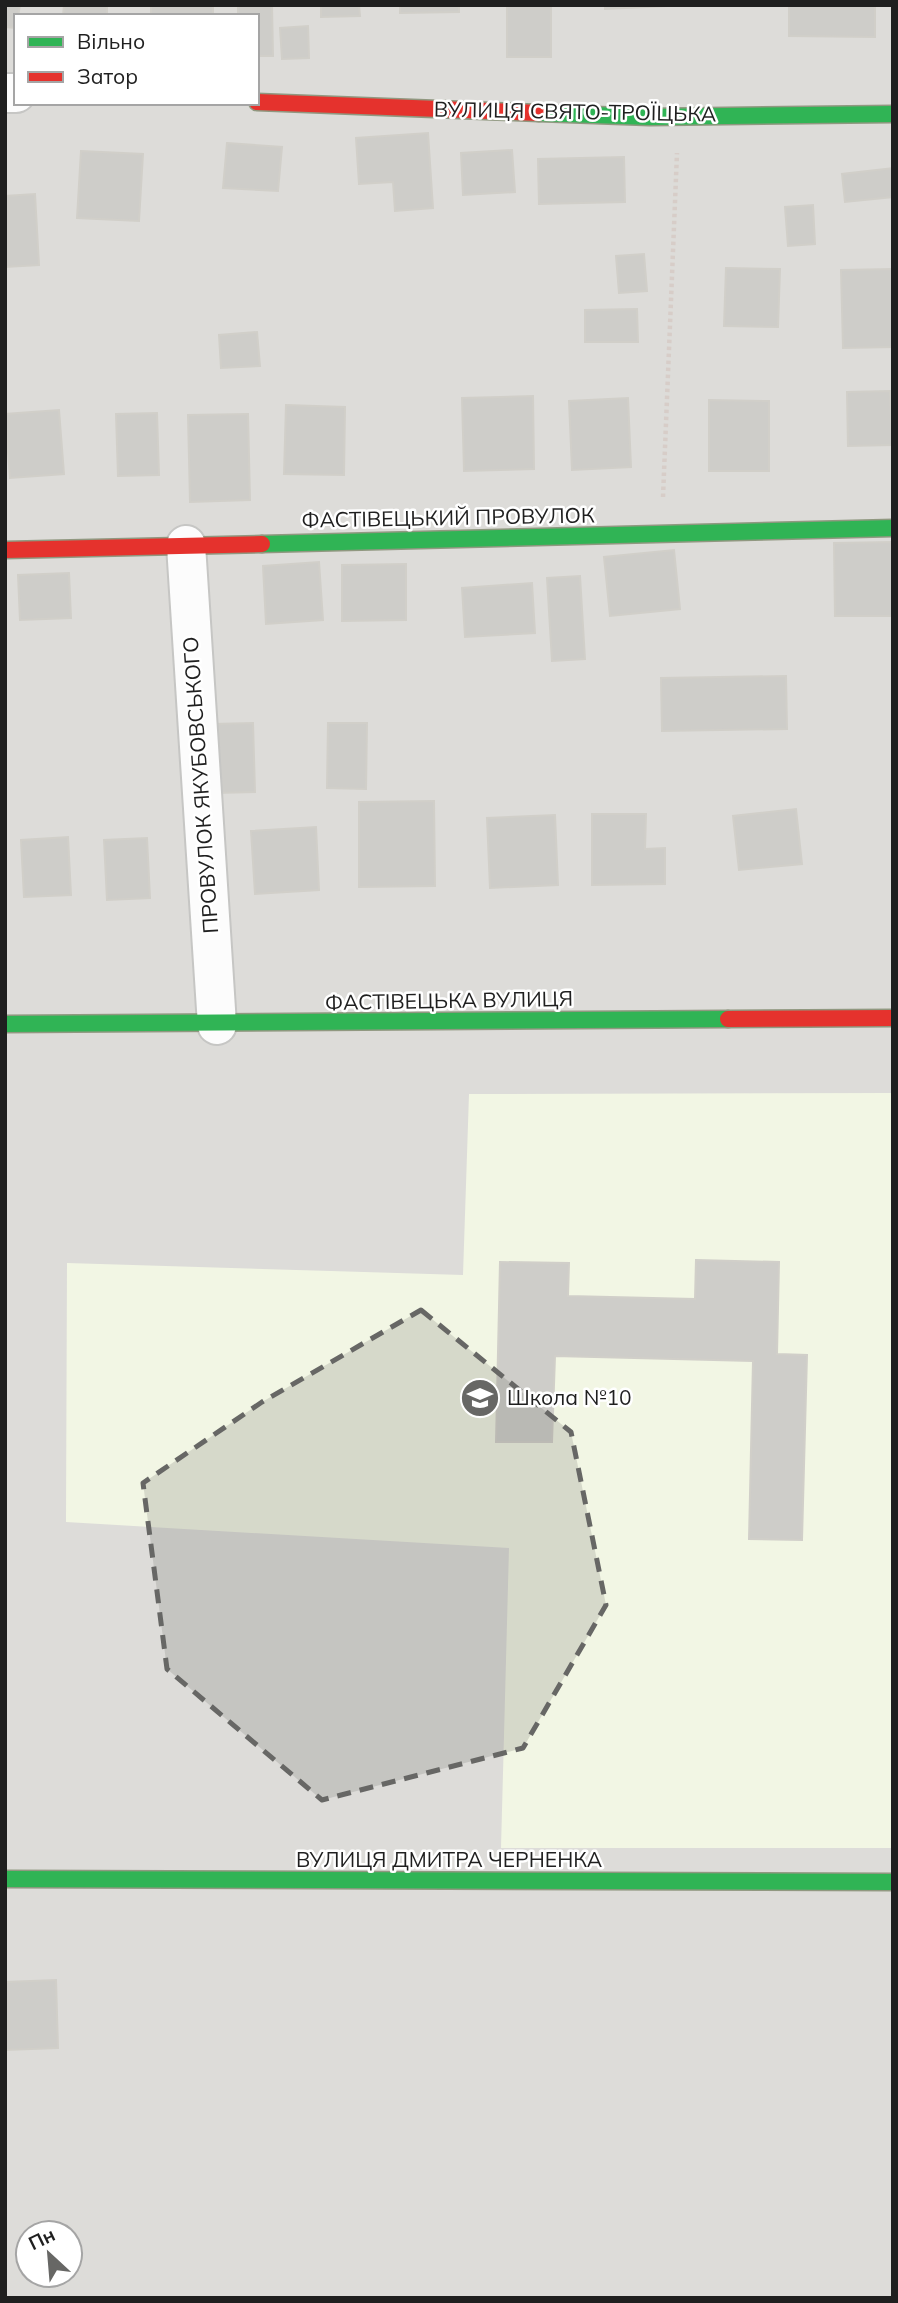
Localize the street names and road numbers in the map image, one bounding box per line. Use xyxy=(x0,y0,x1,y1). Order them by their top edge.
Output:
street label: ВУЛИЦЯ СВЯТО-ТРОЇЦЬКА xyxy=(434,96,717,126)
street label: ФАСТІВЕЦЬКИЙ ПРОВУЛОК xyxy=(301,501,595,533)
street label: ПРОВУЛОК ЯКУБОВСЬКОГО xyxy=(177,636,223,935)
street label: ФАСТІВЕЦЬКА ВУЛИЦЯ xyxy=(325,985,573,1015)
street label: ВУЛИЦЯ ДМИТРА ЧЕРНЕНКА xyxy=(296,1846,603,1872)

